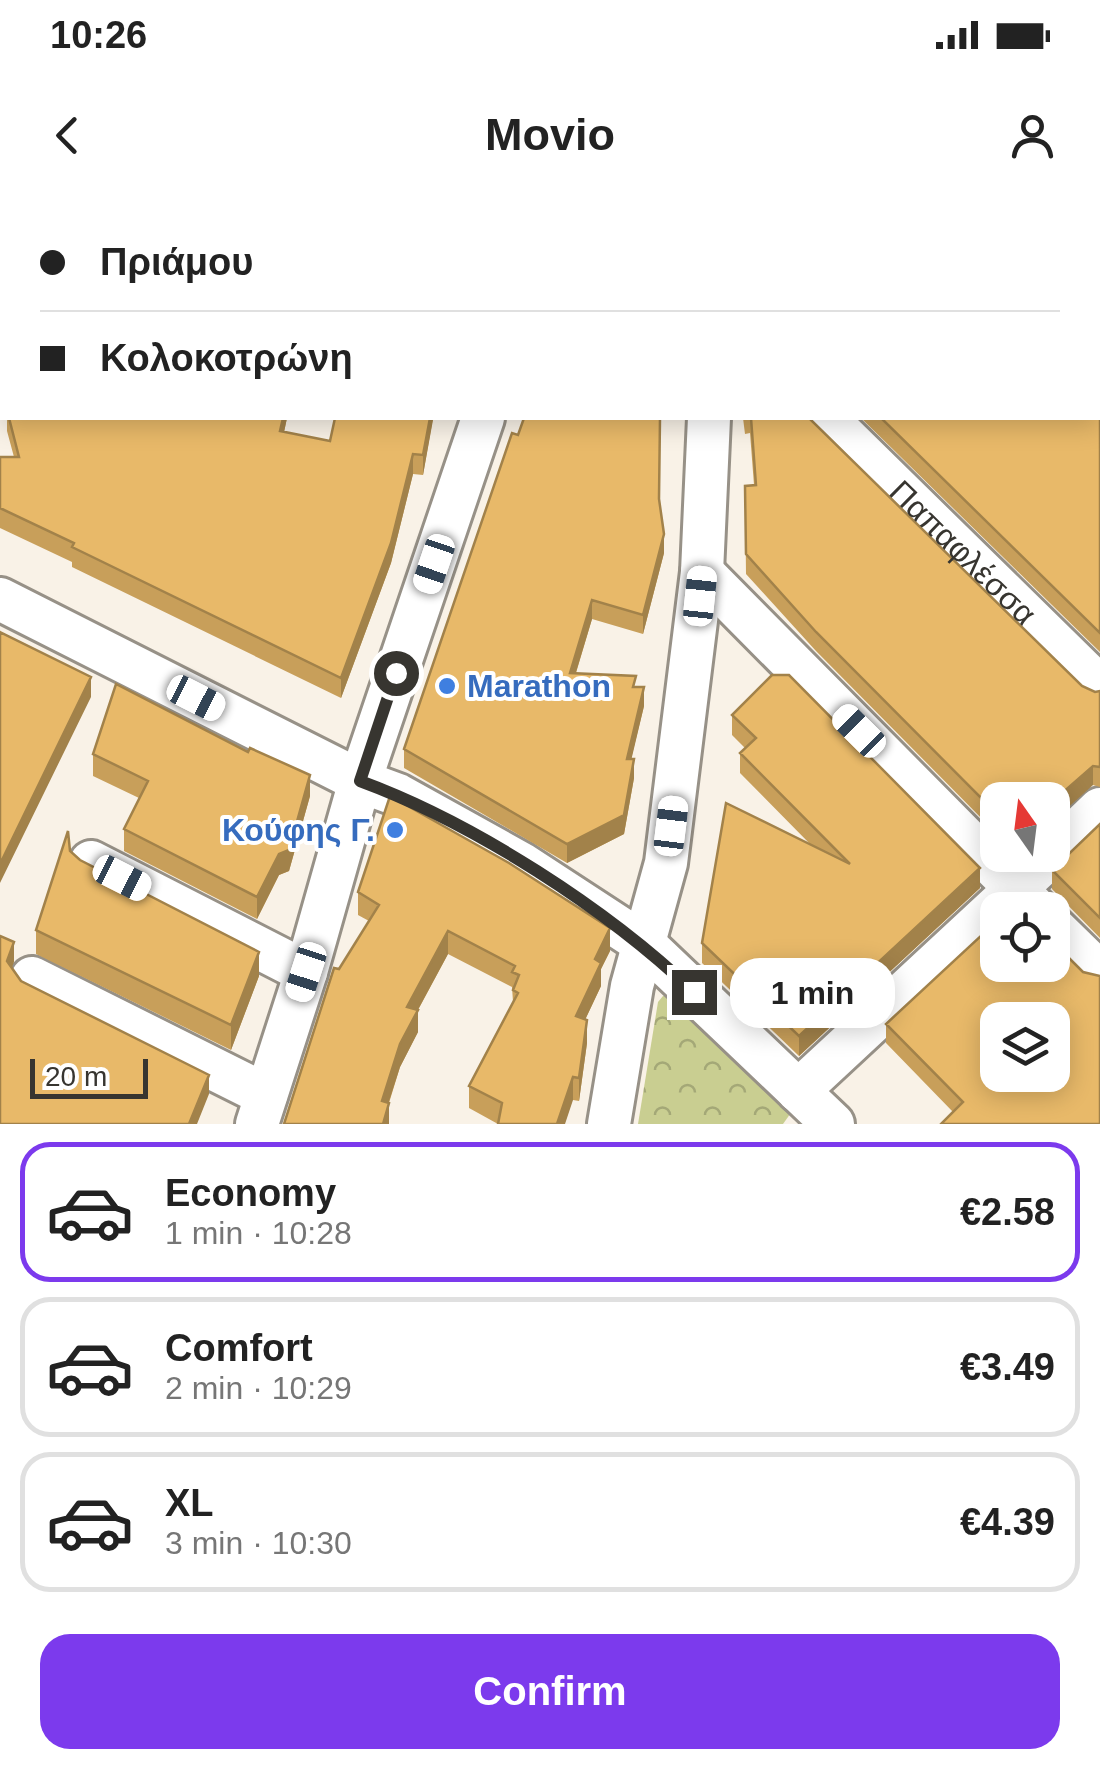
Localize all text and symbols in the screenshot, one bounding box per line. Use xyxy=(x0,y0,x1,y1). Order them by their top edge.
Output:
text: 10:26 xyxy=(50,14,147,56)
icon: back xyxy=(40,108,95,163)
icon: person xyxy=(1005,108,1060,163)
text: Movio xyxy=(485,109,615,160)
text: Πριάμου xyxy=(100,241,253,283)
text: Κολοκοτρώνη xyxy=(100,337,353,379)
street label: Παπαφλέσσα xyxy=(883,473,1043,632)
car xyxy=(410,531,458,597)
car xyxy=(682,565,718,627)
route start xyxy=(374,651,419,696)
place label: Marathon xyxy=(467,668,611,704)
car xyxy=(162,671,230,725)
marker: Marathon xyxy=(436,675,458,697)
car xyxy=(827,699,891,763)
north arrow xyxy=(980,782,1070,872)
map controls xyxy=(980,782,1070,1092)
car xyxy=(652,794,690,858)
place label: Κούφης Γ. xyxy=(222,812,375,848)
marker: Κούφης Γ. xyxy=(384,819,406,841)
car xyxy=(88,851,156,905)
button: locate xyxy=(980,892,1070,982)
car xyxy=(282,939,330,1005)
callout: 1 min xyxy=(729,957,894,1027)
route end xyxy=(672,970,717,1015)
text: 1 min xyxy=(771,975,854,1011)
button: layers xyxy=(980,1002,1070,1092)
scale bar xyxy=(30,1054,148,1098)
text: 20 m xyxy=(45,1061,107,1092)
icon: car xyxy=(45,1167,135,1257)
text: Economy xyxy=(165,1172,336,1214)
text: €2.58 xyxy=(960,1191,1055,1233)
text: 1 min · 10:28 xyxy=(165,1215,352,1251)
icon: car xyxy=(45,1322,135,1412)
text: Comfort xyxy=(165,1327,313,1369)
text: €3.49 xyxy=(960,1346,1055,1388)
text: 2 min · 10:29 xyxy=(165,1370,352,1406)
icon: car xyxy=(45,1477,135,1567)
text: XL xyxy=(165,1482,214,1524)
text: €4.39 xyxy=(960,1501,1055,1543)
text: 3 min · 10:30 xyxy=(165,1525,352,1561)
button: Confirm xyxy=(40,1634,1060,1749)

